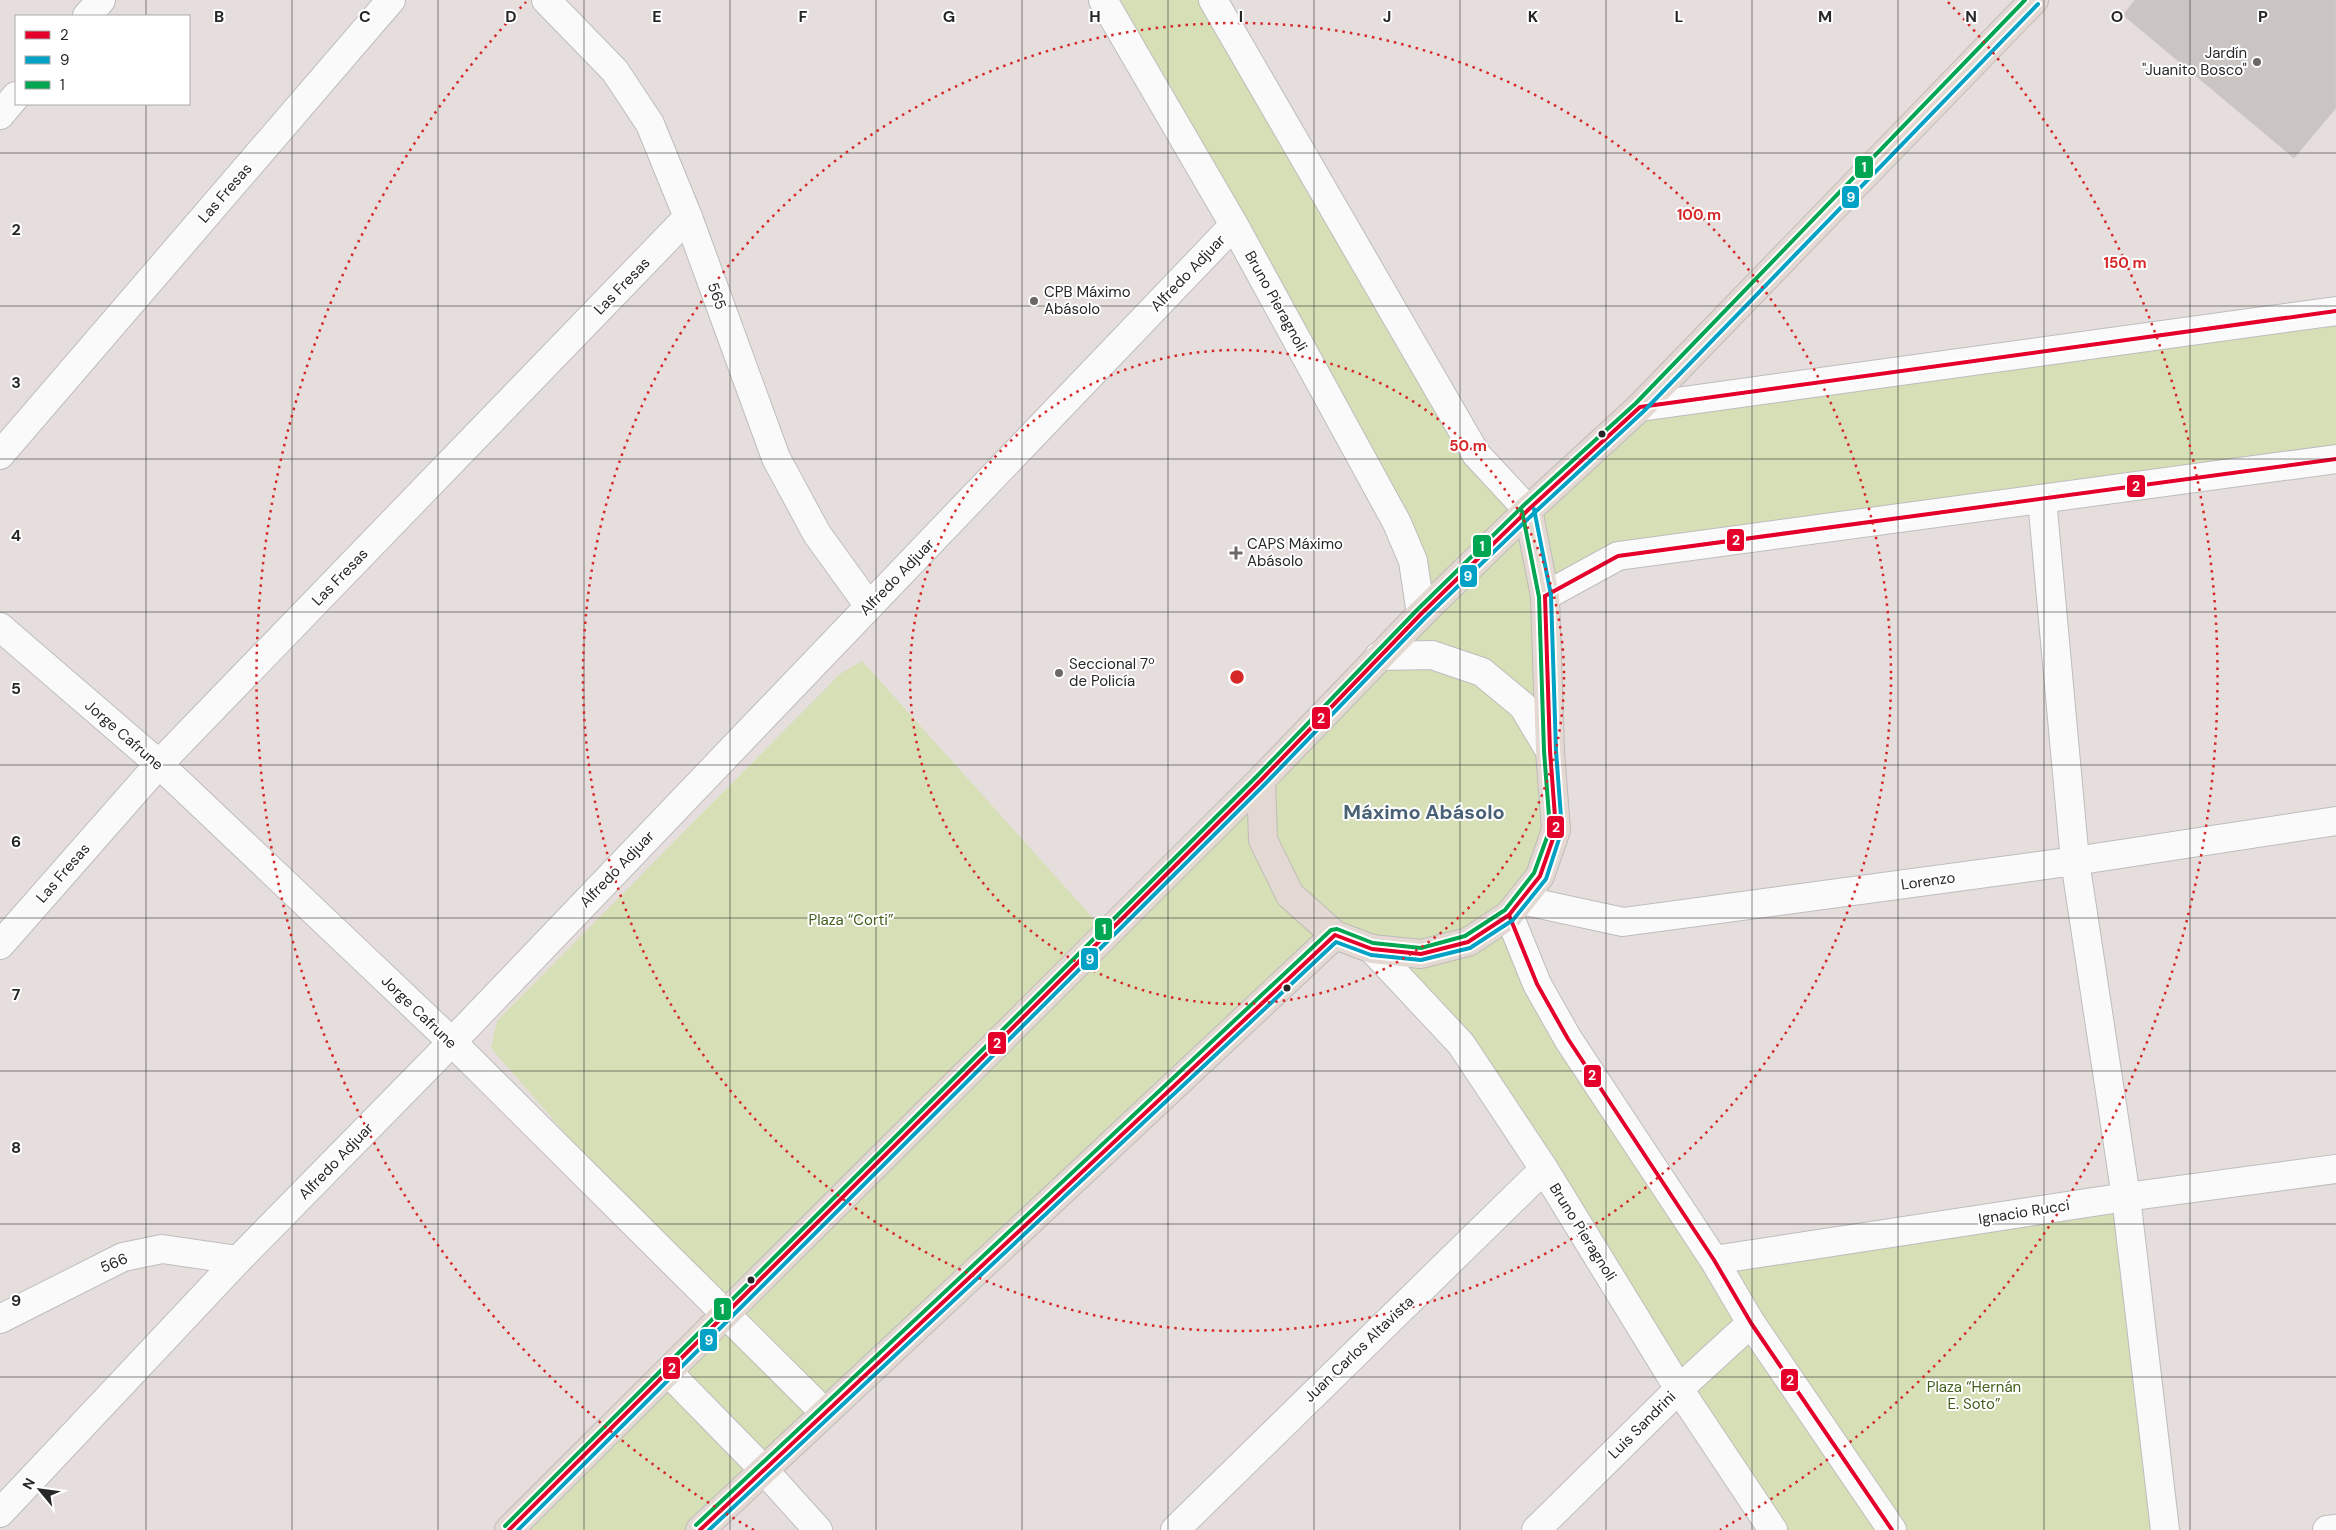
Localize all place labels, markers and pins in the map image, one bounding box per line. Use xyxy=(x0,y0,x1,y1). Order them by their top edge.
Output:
place label: Jardín "Juanito Bosco" xyxy=(2142,43,2247,80)
marker: Jardín "Juanito Bosco" xyxy=(2251,56,2263,68)
place label: CPB Máximo Abásolo xyxy=(1044,282,1131,319)
marker: CPB Máximo Abásolo xyxy=(1028,295,1040,307)
unlabelled marker xyxy=(1597,429,1607,439)
place label: CAPS Máximo Abásolo xyxy=(1247,534,1343,571)
marker: CAPS Máximo Abásolo xyxy=(1229,546,1243,560)
place label: Seccional 7º de Policía xyxy=(1069,654,1155,691)
marker: Seccional 7º de Policía xyxy=(1053,667,1065,679)
centre of rings xyxy=(1228,668,1246,686)
unlabelled marker xyxy=(1282,983,1292,993)
unlabelled marker xyxy=(746,1275,756,1285)

